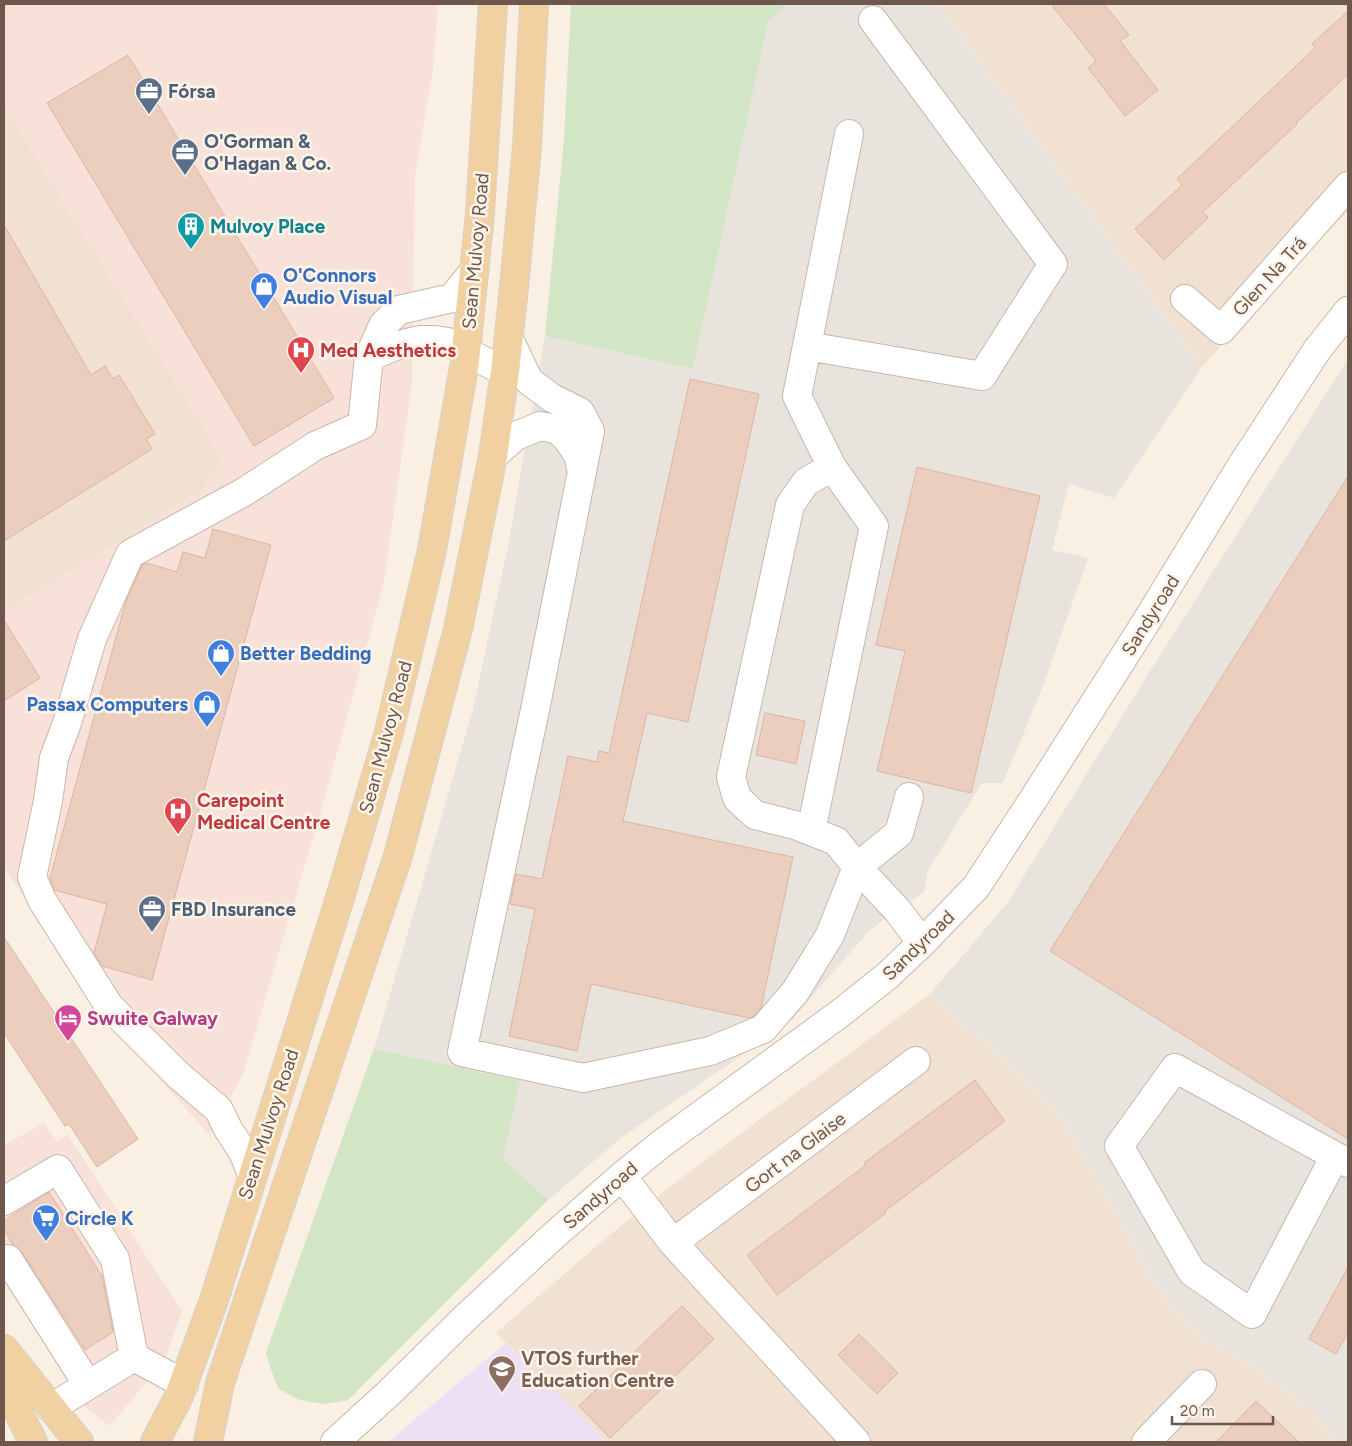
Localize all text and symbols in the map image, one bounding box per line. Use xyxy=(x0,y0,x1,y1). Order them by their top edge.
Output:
office icon: Fórsa xyxy=(134,76,164,115)
place label: Fórsa xyxy=(168,80,216,103)
place label: O'Gorman & O'Hagan & Co. xyxy=(204,130,331,175)
office icon: O'Gorman & O'Hagan & Co. xyxy=(170,137,200,176)
street label: Sean Mulvoy Road xyxy=(457,172,494,330)
building icon: Mulvoy Place xyxy=(176,211,206,250)
place label: Mulvoy Place xyxy=(210,215,326,238)
street label: Glen Na Trá xyxy=(1228,232,1311,321)
place label: O'Connors Audio Visual xyxy=(283,264,392,309)
shop icon: O'Connors Audio Visual xyxy=(249,271,279,310)
hospital icon: Med Aesthetics xyxy=(286,335,316,374)
place label: Med Aesthetics xyxy=(320,339,456,362)
street label: Sandyroad xyxy=(1116,570,1184,660)
shop icon: Better Bedding xyxy=(206,638,236,677)
place label: Better Bedding xyxy=(240,642,371,665)
street label: Sean Mulvoy Road xyxy=(354,658,417,816)
shop icon: Passax Computers xyxy=(192,689,222,728)
place label: Passax Computers xyxy=(26,693,188,716)
place label: Carepoint Medical Centre xyxy=(197,789,331,834)
hospital icon: Carepoint Medical Centre xyxy=(163,796,193,835)
office icon: FBD Insurance xyxy=(137,894,167,933)
place label: FBD Insurance xyxy=(171,898,296,921)
street label: Sandyroad xyxy=(877,905,959,985)
hotel icon: Swuite Galway xyxy=(53,1003,83,1042)
place label: Swuite Galway xyxy=(87,1007,218,1030)
street label: Sean Mulvoy Road xyxy=(233,1046,304,1202)
street label: Gort na Glaise xyxy=(740,1107,850,1198)
street label: Sandyroad xyxy=(558,1157,642,1234)
supermarket icon: Circle K xyxy=(31,1203,61,1242)
place label: Circle K xyxy=(65,1207,134,1230)
place label: VTOS further Education Centre xyxy=(521,1347,675,1392)
school or university icon: VTOS further Education Centre xyxy=(487,1354,517,1393)
scale bar xyxy=(1172,1394,1273,1426)
text: 20 m xyxy=(1180,1402,1214,1420)

